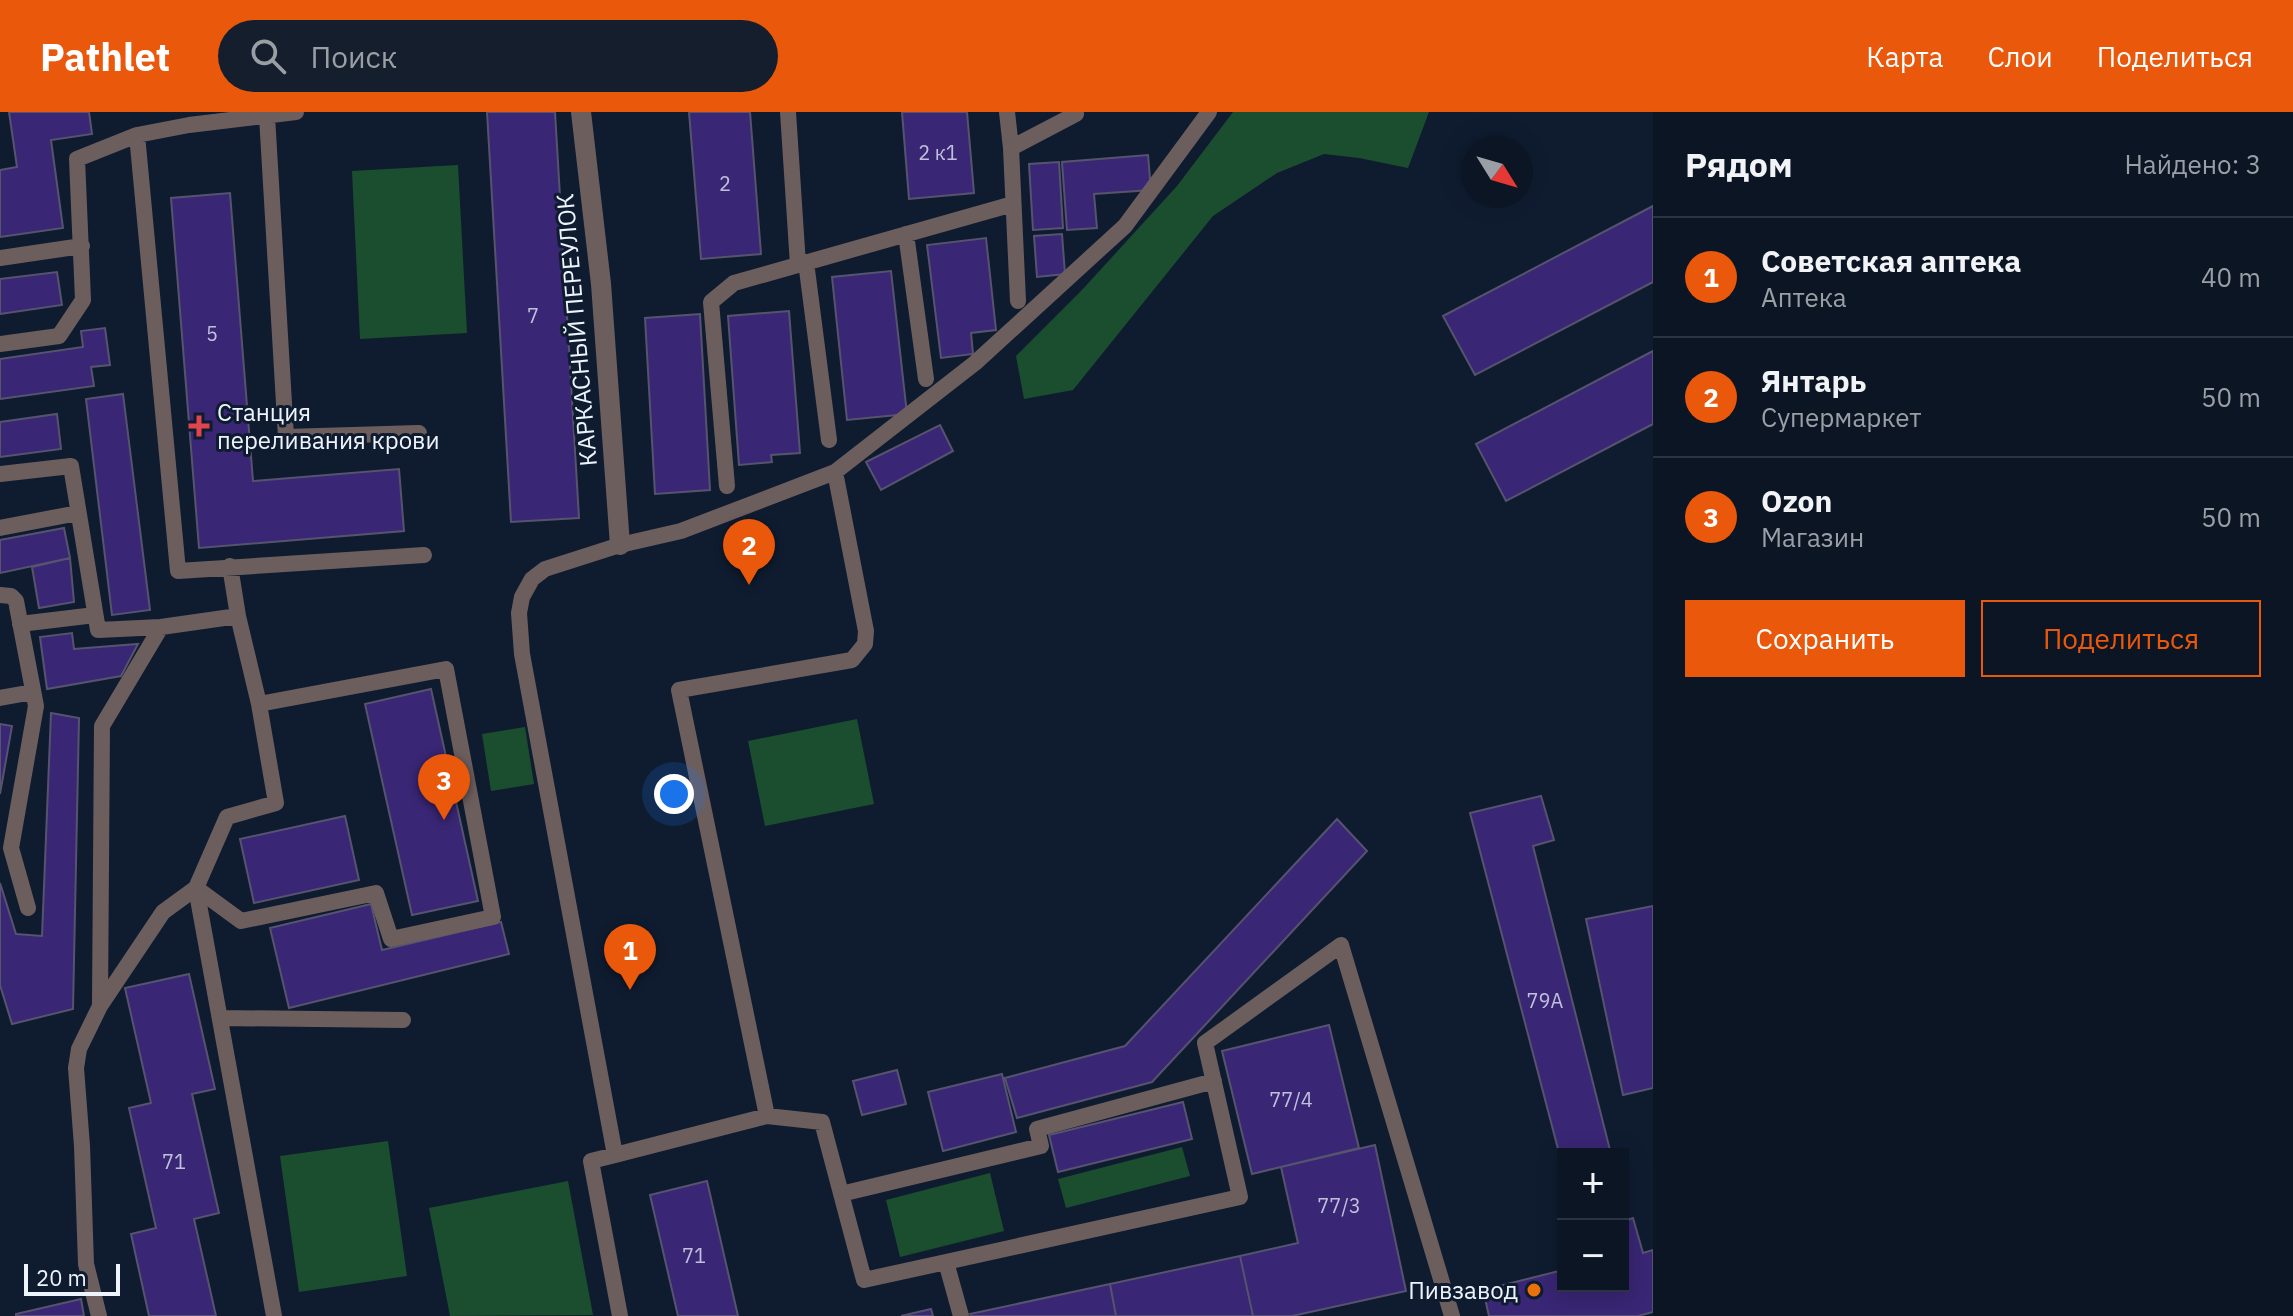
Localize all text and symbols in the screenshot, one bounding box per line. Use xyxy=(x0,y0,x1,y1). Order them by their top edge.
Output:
search box xyxy=(218,20,778,92)
text: Pathlet xyxy=(40,32,170,81)
icon: search xyxy=(246,34,290,78)
text: Поиск xyxy=(310,37,397,76)
text: Карта xyxy=(1866,38,1943,75)
text: Слои xyxy=(1987,38,2053,75)
text: Поделиться xyxy=(2097,38,2253,75)
north arrow xyxy=(1461,136,1533,208)
house number: 2 к1 xyxy=(918,139,958,166)
text: Рядом xyxy=(1685,142,1793,186)
text: Найдено: 3 xyxy=(2124,147,2261,181)
house number: 2 xyxy=(719,170,731,197)
street label: КАРКАСНЫЙ ПЕРЕУЛОК xyxy=(548,192,604,468)
text: Советская аптека xyxy=(1761,241,2021,280)
text: 1 xyxy=(1703,260,1719,294)
text: 40 m xyxy=(2201,260,2261,294)
text: Аптека xyxy=(1761,280,1847,314)
house number: 7 xyxy=(527,302,539,329)
house number: 5 xyxy=(206,320,218,347)
text: Янтарь xyxy=(1761,361,1866,400)
text: 2 xyxy=(1703,380,1719,414)
text: 50 m xyxy=(2201,380,2261,414)
place label: Станция переливания крови xyxy=(217,396,440,456)
text: Супермаркет xyxy=(1761,400,1922,434)
marker: Станция переливания крови xyxy=(188,415,210,437)
text: Ozon xyxy=(1761,481,1832,520)
text: 3 xyxy=(1703,500,1719,534)
text: 50 m xyxy=(2201,500,2261,534)
pin: 2 xyxy=(723,519,775,585)
text: Магазин xyxy=(1761,520,1864,554)
button: Сохранить xyxy=(1685,600,1965,677)
button: Поделиться xyxy=(1981,600,2261,677)
pin: 3 xyxy=(418,754,470,820)
your location xyxy=(654,774,694,814)
pin: 1 xyxy=(604,924,656,990)
house number: 79А xyxy=(1527,987,1564,1014)
house number: 77/4 xyxy=(1269,1086,1313,1113)
house number: 71 xyxy=(162,1148,186,1175)
map controls xyxy=(1557,1148,1629,1292)
button: + xyxy=(1557,1148,1629,1220)
house number: 77/3 xyxy=(1317,1192,1361,1219)
button: − xyxy=(1557,1220,1629,1292)
house number: 71 xyxy=(682,1242,706,1269)
scale bar xyxy=(24,1260,120,1296)
text: 20 m xyxy=(36,1263,87,1292)
place label: Пивзавод xyxy=(1408,1274,1518,1306)
marker: Пивзавод xyxy=(1525,1281,1543,1299)

